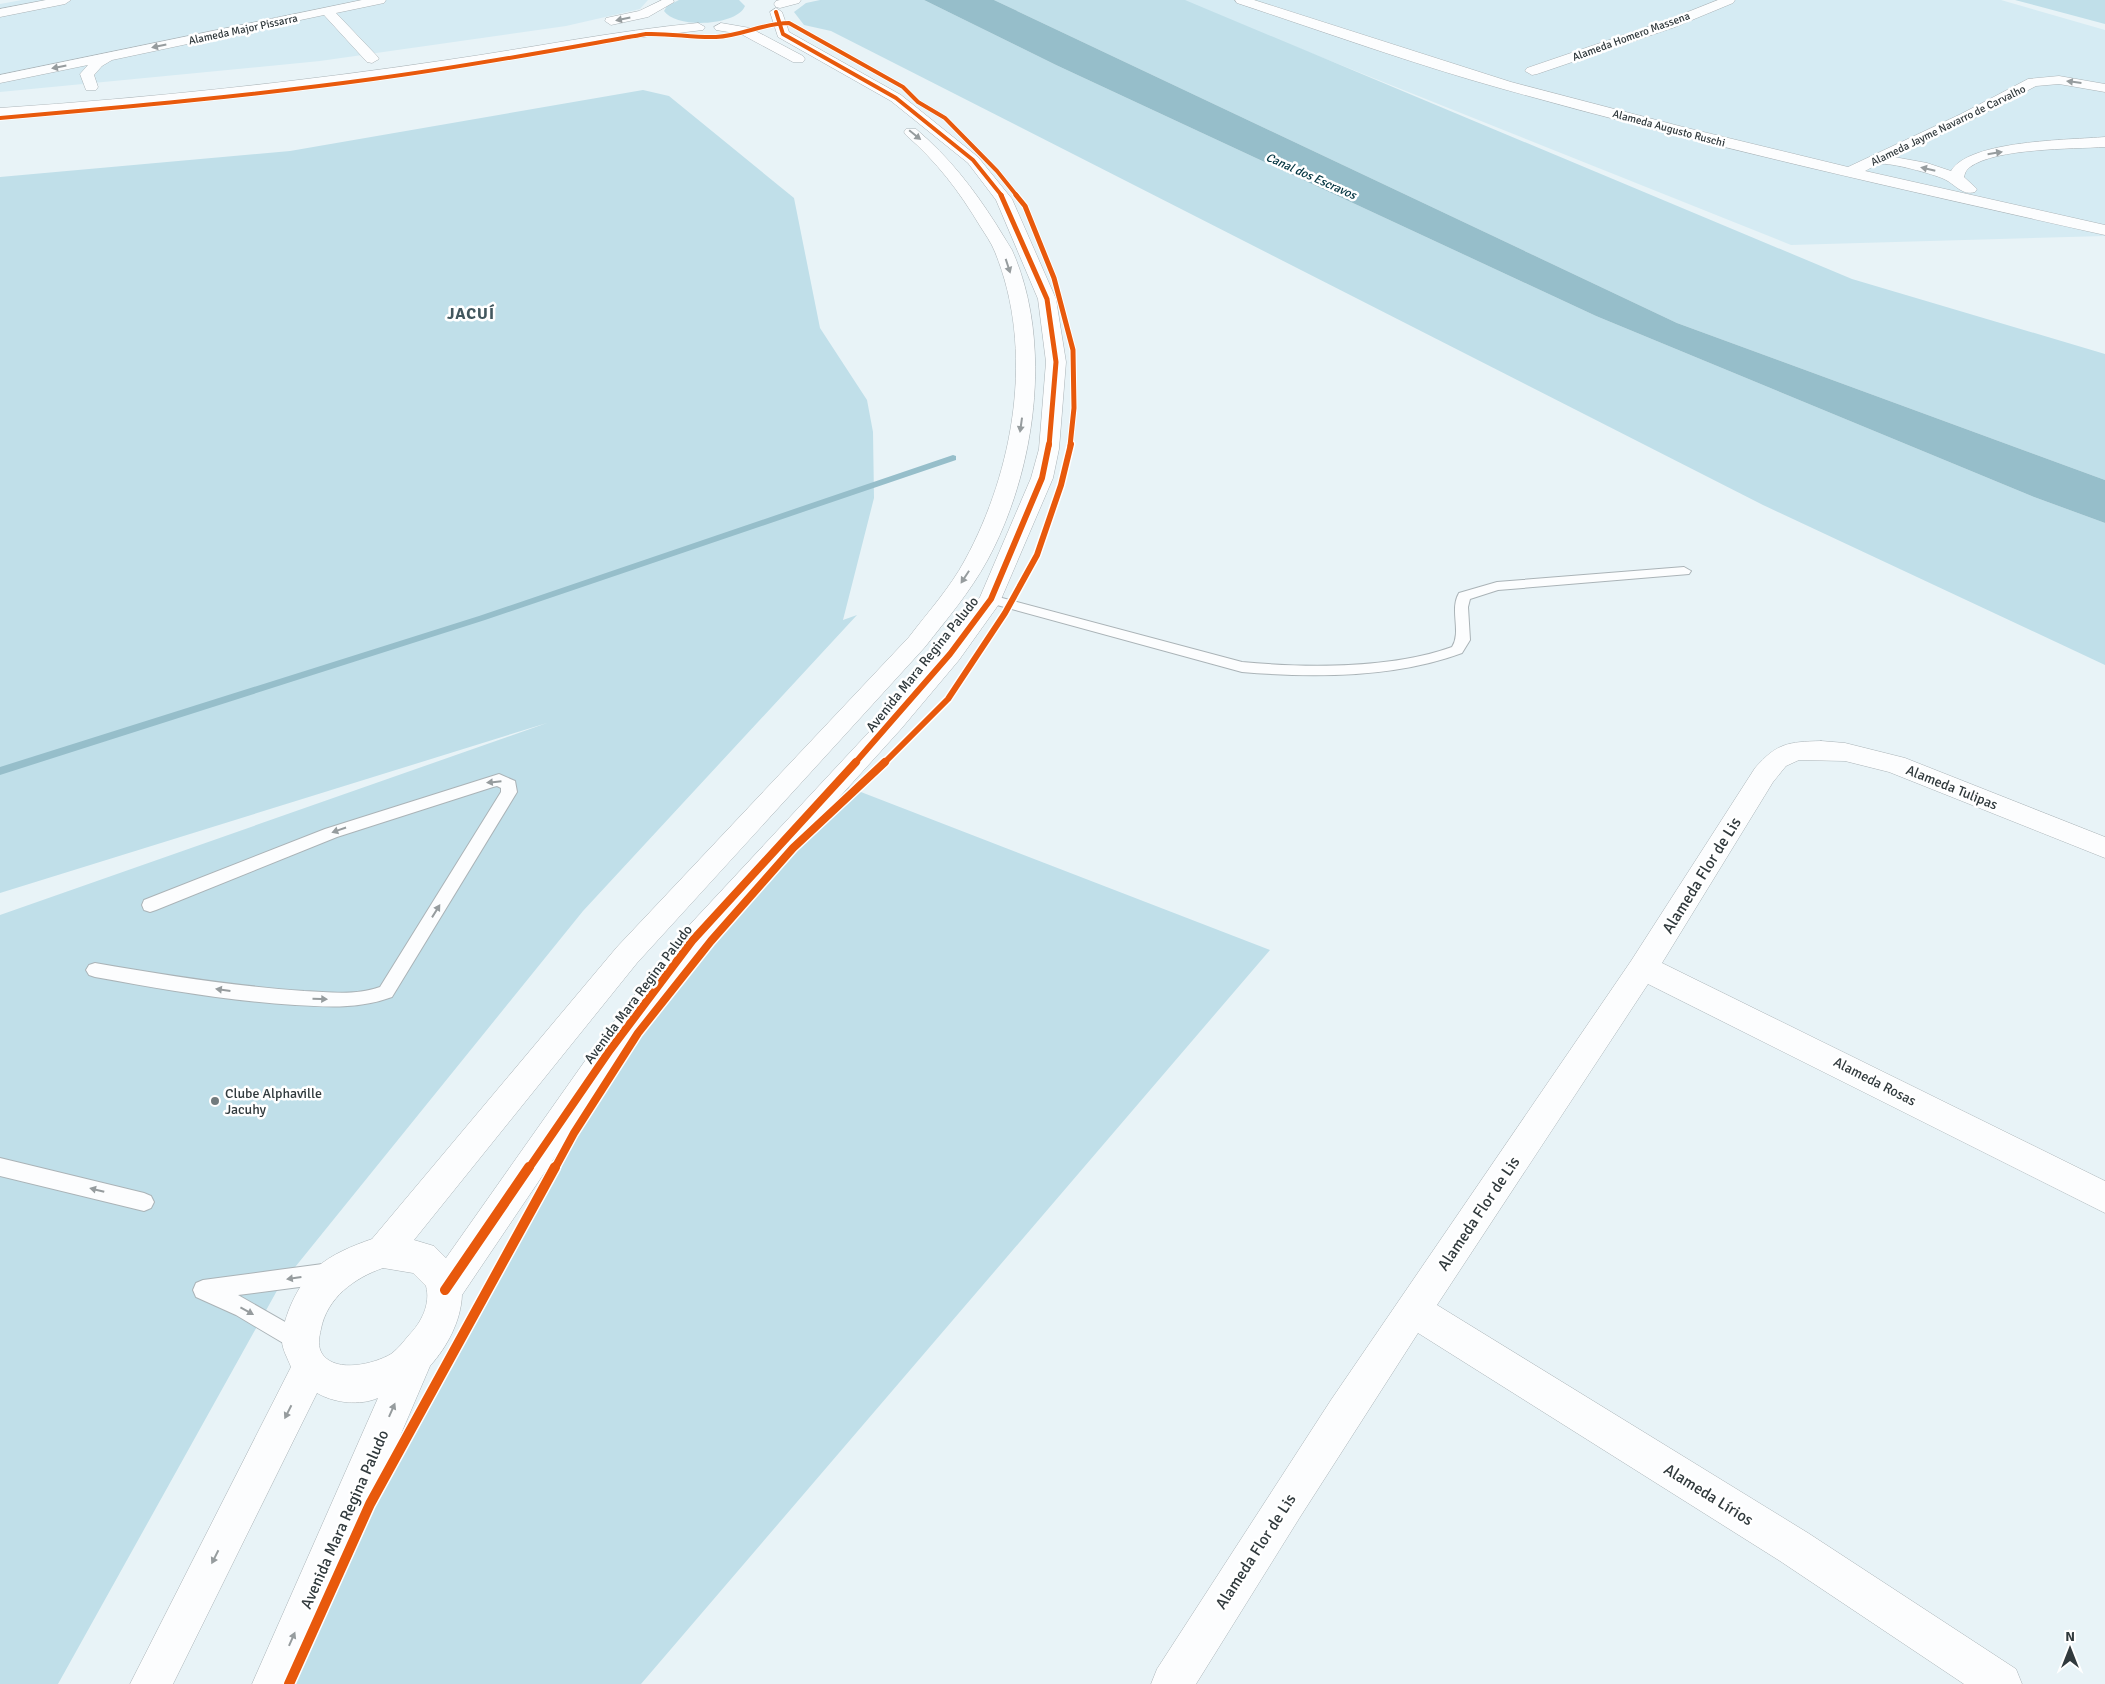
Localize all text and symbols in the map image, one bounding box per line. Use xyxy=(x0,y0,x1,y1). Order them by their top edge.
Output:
street label: Alameda Homero Massena xyxy=(1571,9,1692,64)
street label: Alameda Major Pissarra xyxy=(187,11,299,47)
one-way arrow xyxy=(615,15,630,23)
one-way arrow xyxy=(152,42,167,50)
one-way arrow xyxy=(51,63,67,71)
one-way arrow xyxy=(2066,78,2082,86)
street label: Alameda Jayme Navarro de Carvalho xyxy=(1869,82,2028,169)
street label: Alameda Augusto Ruschi xyxy=(1611,107,1727,150)
one-way arrow xyxy=(908,129,921,140)
one-way arrow xyxy=(1987,149,2003,157)
water label: Canal dos Escravos xyxy=(1263,150,1360,204)
one-way arrow xyxy=(1921,165,1936,173)
one-way arrow xyxy=(1005,258,1012,273)
district label: JACUÍ xyxy=(447,304,495,324)
one-way arrow xyxy=(1017,418,1025,434)
one-way arrow xyxy=(960,570,970,583)
street label: Avenida Mara Regina Paludo xyxy=(862,593,982,735)
street label: Alameda Tulipas xyxy=(1904,761,2000,814)
one-way arrow xyxy=(486,778,502,786)
street label: Alameda Flor de Lis xyxy=(1658,814,1746,937)
one-way arrow xyxy=(332,827,347,835)
one-way arrow xyxy=(431,904,440,917)
street label: Avenida Mara Regina Paludo xyxy=(581,922,696,1067)
one-way arrow xyxy=(215,986,231,994)
one-way arrow xyxy=(312,995,328,1003)
street label: Alameda Rosas xyxy=(1831,1053,1919,1110)
place label: Clube Alphaville Jacuhy xyxy=(225,1085,322,1118)
marker: Clube Alphaville Jacuhy xyxy=(209,1095,221,1107)
street label: Alameda Flor de Lis xyxy=(1433,1153,1524,1274)
one-way arrow xyxy=(89,1186,104,1194)
one-way arrow xyxy=(285,1274,301,1282)
one-way arrow xyxy=(239,1307,254,1315)
one-way arrow xyxy=(388,1403,396,1417)
one-way arrow xyxy=(284,1405,292,1419)
street label: Avenida Mara Regina Paludo xyxy=(296,1427,393,1612)
street label: Alameda Lírios xyxy=(1660,1459,1757,1530)
street label: Alameda Flor de Lis xyxy=(1211,1490,1301,1613)
one-way arrow xyxy=(211,1550,219,1564)
north arrow xyxy=(2045,1624,2095,1674)
text: N xyxy=(2065,1628,2075,1645)
one-way arrow xyxy=(289,1632,297,1646)

